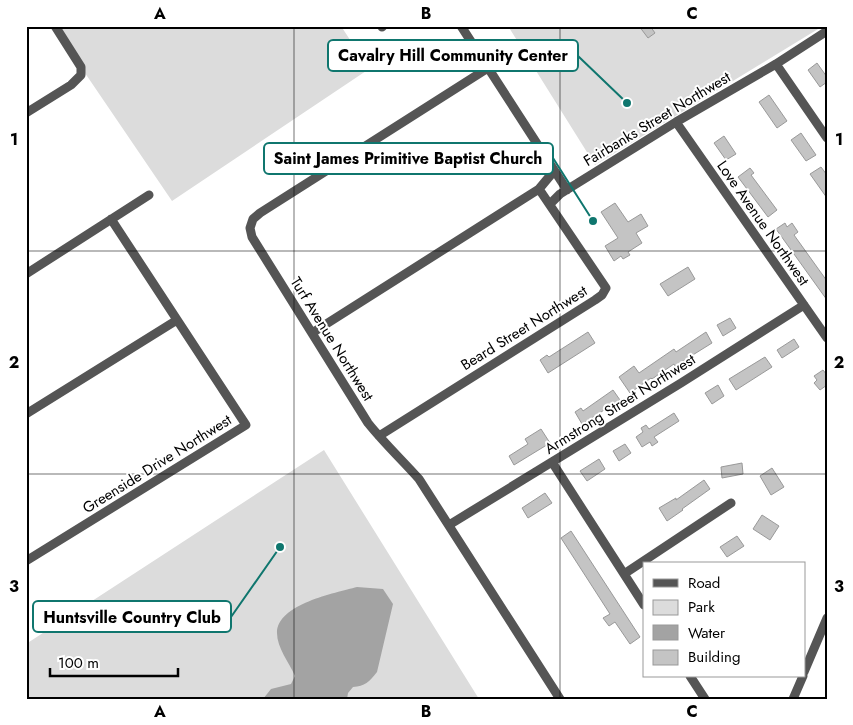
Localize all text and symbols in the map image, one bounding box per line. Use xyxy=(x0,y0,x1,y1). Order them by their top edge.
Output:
text: A xyxy=(153,2,166,25)
text: B xyxy=(421,2,431,25)
text: C xyxy=(686,2,698,25)
callout: Cavalry Hill Community Center xyxy=(328,40,578,71)
text: Cavalry Hill Community Center xyxy=(338,44,568,67)
street label: Fairbanks Street Northwest xyxy=(579,66,735,172)
text: 1 xyxy=(10,128,18,151)
text: 1 xyxy=(835,128,843,151)
callout: Saint James Primitive Baptist Church xyxy=(264,143,553,174)
text: Saint James Primitive Baptist Church xyxy=(274,147,542,170)
street label: Love Avenue Northwest xyxy=(711,156,815,290)
street label: Turf Avenue Northwest xyxy=(285,273,379,406)
street label: Beard Street Northwest xyxy=(456,280,592,376)
street label: Armstrong Street Northwest xyxy=(540,348,700,460)
text: 2 xyxy=(9,351,19,374)
text: 2 xyxy=(834,351,844,374)
street label: Greenside Drive Northwest xyxy=(78,409,236,519)
legend xyxy=(643,562,806,678)
text: Road xyxy=(688,572,720,594)
text: 3 xyxy=(9,575,19,598)
text: 3 xyxy=(834,575,844,598)
text: Park xyxy=(688,596,715,618)
callout: Huntsville Country Club xyxy=(33,601,231,632)
text: Huntsville Country Club xyxy=(43,606,221,629)
text: Water xyxy=(688,622,726,644)
scale bar xyxy=(50,645,178,677)
text: Building xyxy=(688,646,740,668)
text: 100 m xyxy=(58,652,99,674)
text: A xyxy=(153,700,166,723)
text: B xyxy=(421,700,431,723)
text: C xyxy=(686,700,698,723)

